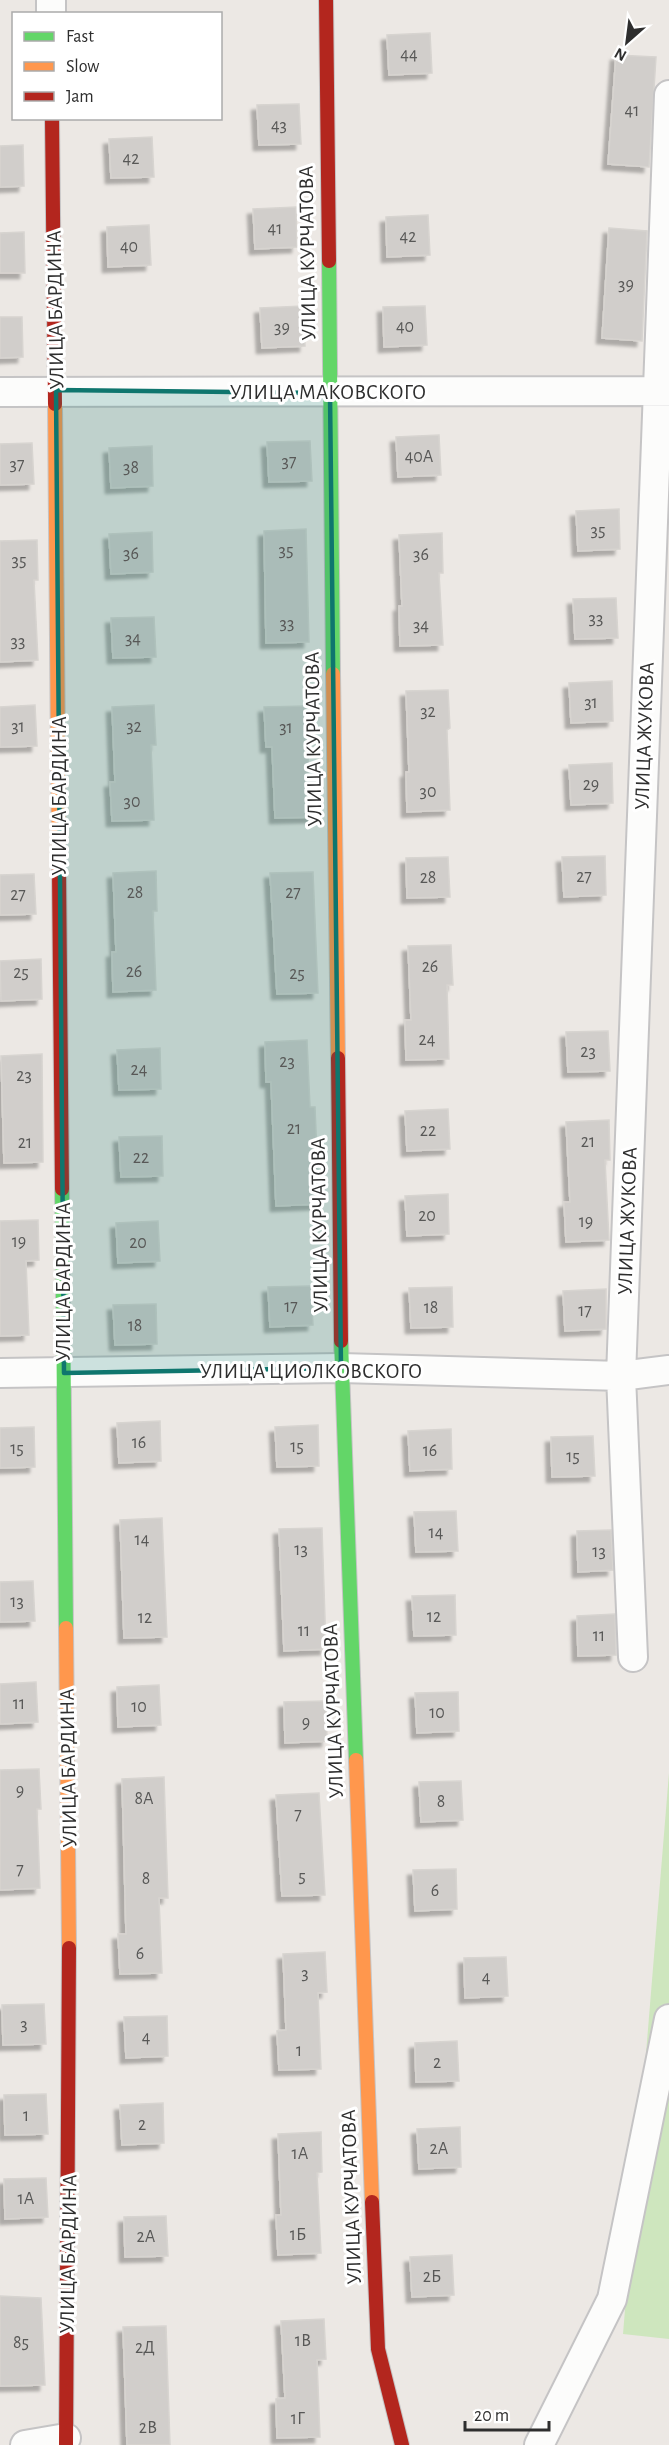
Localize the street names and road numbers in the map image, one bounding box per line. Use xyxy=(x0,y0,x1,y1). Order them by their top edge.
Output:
street label: УЛИЦА КУРЧАТОВА xyxy=(295,165,320,341)
street label: УЛИЦА БАРДИНА xyxy=(44,230,67,390)
street label: УЛИЦА МАКОВСКОГО xyxy=(230,382,426,403)
street label: УЛИЦА КУРЧАТОВА xyxy=(301,651,326,827)
street label: УЛИЦА ЖУКОВА xyxy=(631,662,658,810)
street label: УЛИЦА БАРДИНА xyxy=(49,716,70,876)
street label: УЛИЦА КУРЧАТОВА xyxy=(307,1137,332,1313)
street label: УЛИЦА ЖУКОВА xyxy=(614,1147,641,1295)
street label: УЛИЦА БАРДИНА xyxy=(53,1202,74,1362)
street label: УЛИЦА ЦИОЛКОВСКОГО xyxy=(200,1361,422,1382)
street label: УЛИЦА КУРЧАТОВА xyxy=(320,1623,347,1799)
street label: УЛИЦА БАРДИНА xyxy=(57,1688,80,1848)
street label: УЛИЦА КУРЧАТОВА xyxy=(338,2109,365,2285)
street label: УЛИЦА БАРДИНА xyxy=(57,2174,80,2334)

